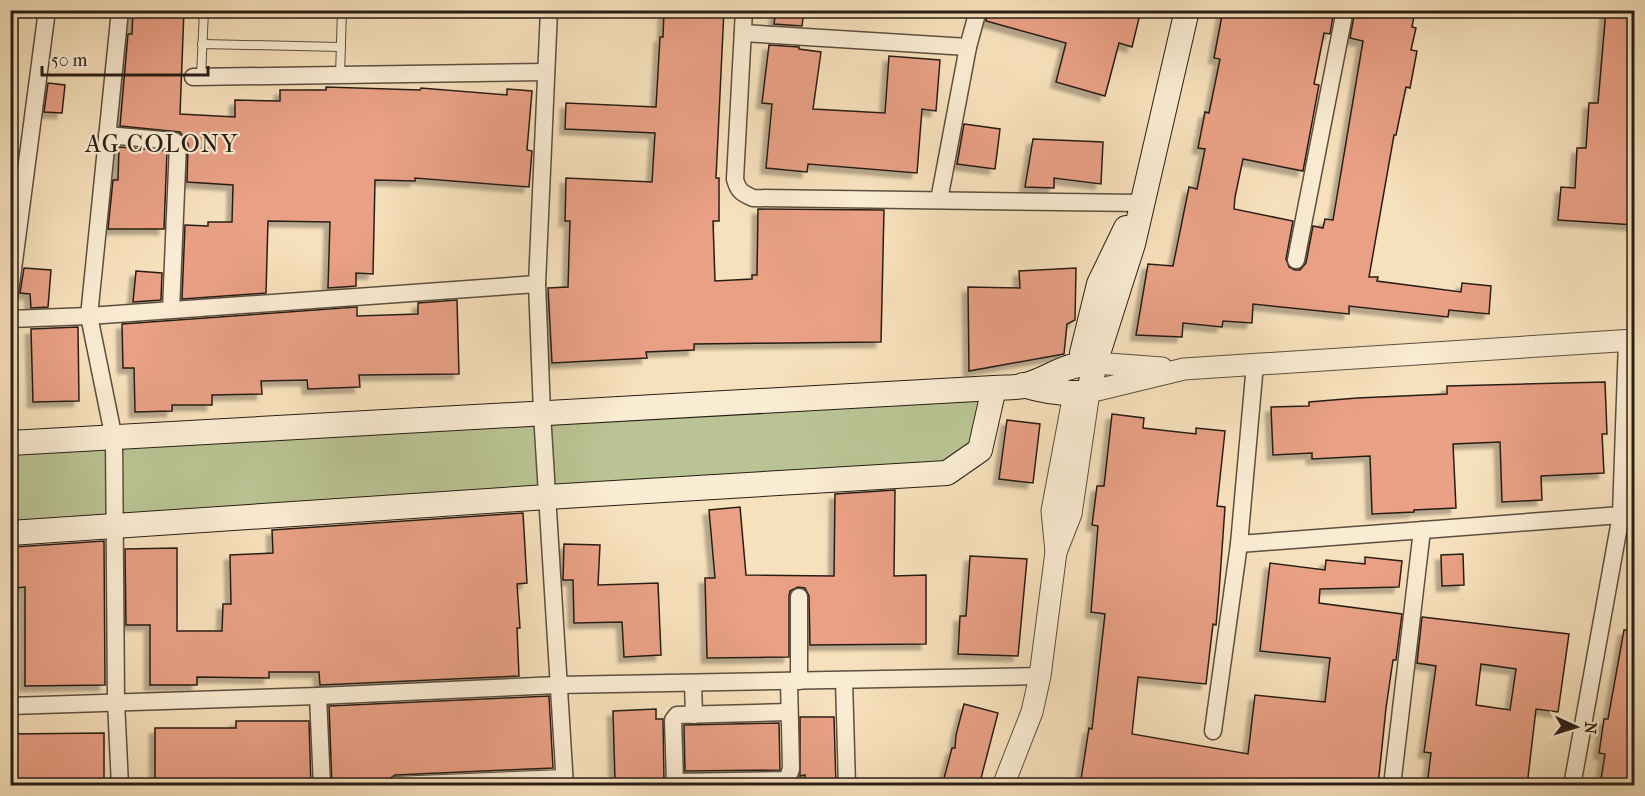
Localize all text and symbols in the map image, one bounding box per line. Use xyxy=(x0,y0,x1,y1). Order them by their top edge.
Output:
scale bar xyxy=(42,39,208,77)
text: 50 m xyxy=(51,50,88,71)
district label: AG COLONY xyxy=(84,130,239,158)
north arrow xyxy=(1546,697,1606,757)
text: N xyxy=(1581,721,1600,736)

